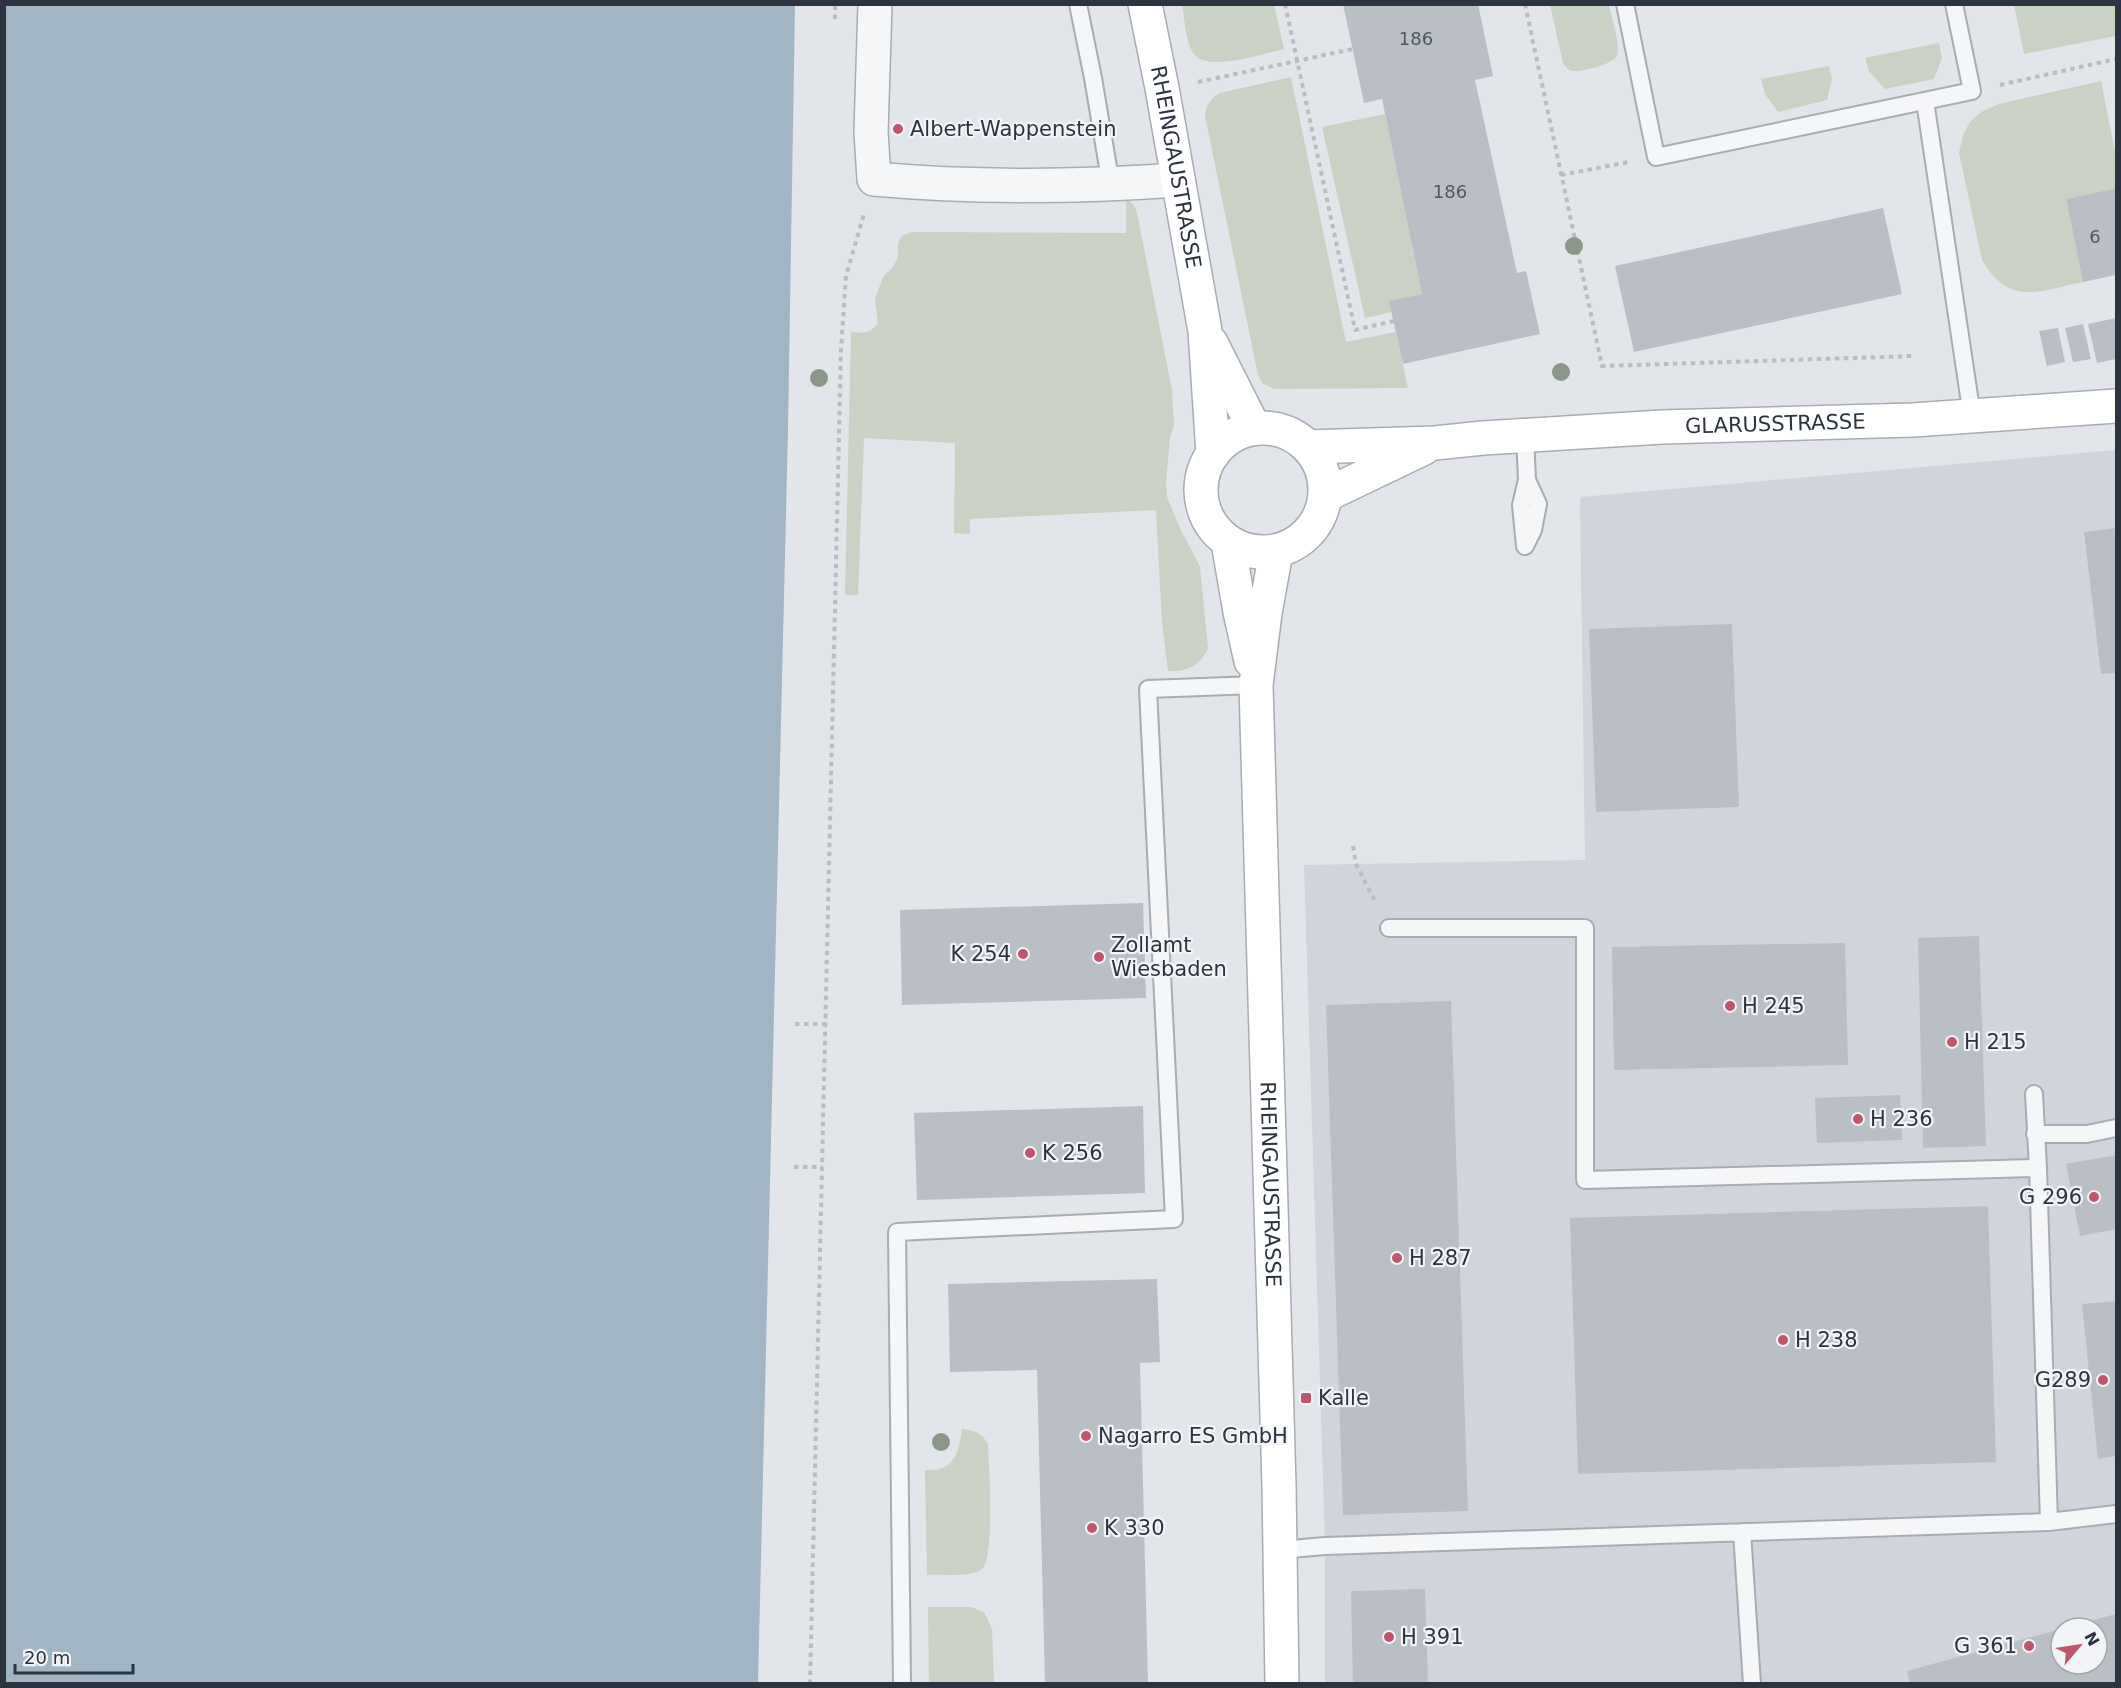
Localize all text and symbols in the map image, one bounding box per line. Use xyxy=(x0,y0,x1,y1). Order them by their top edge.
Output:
house number: 186 xyxy=(1399,28,1433,49)
street label: RHEINGAUSTRASSE xyxy=(1146,63,1206,271)
place label: Albert-Wappenstein xyxy=(910,117,1116,141)
marker: Albert-Wappenstein xyxy=(891,122,905,136)
house number: 186 xyxy=(1433,181,1467,202)
house number: 6 xyxy=(2089,226,2101,247)
street label: GLARUSSTRASSE xyxy=(1685,409,1866,438)
place label: Zollamt Wiesbaden xyxy=(1111,933,1227,981)
place label: K 254 xyxy=(950,942,1011,966)
marker: K 254 xyxy=(1016,947,1030,961)
marker: Zollamt Wiesbaden xyxy=(1092,950,1106,964)
place label: H 245 xyxy=(1742,994,1805,1018)
marker: H 245 xyxy=(1723,999,1737,1013)
place label: H 215 xyxy=(1964,1030,2027,1054)
marker: H 215 xyxy=(1945,1035,1959,1049)
street label: RHEINGAUSTRASSE xyxy=(1255,1081,1285,1287)
place label: H 236 xyxy=(1870,1107,1933,1131)
marker: H 236 xyxy=(1851,1112,1865,1126)
place label: K 256 xyxy=(1042,1141,1103,1165)
marker: K 256 xyxy=(1023,1146,1037,1160)
place label: G 296 xyxy=(2019,1185,2082,1209)
marker: G 296 xyxy=(2087,1190,2101,1204)
place label: H 287 xyxy=(1409,1246,1472,1270)
marker: H 287 xyxy=(1390,1251,1404,1265)
place label: H 238 xyxy=(1795,1328,1858,1352)
marker: H 238 xyxy=(1776,1333,1790,1347)
place label: G289 xyxy=(2035,1368,2091,1392)
marker: G289 xyxy=(2096,1373,2110,1387)
place label: Kalle xyxy=(1318,1386,1369,1410)
marker: Kalle xyxy=(1299,1391,1313,1405)
place label: Nagarro ES GmbH xyxy=(1098,1424,1288,1448)
marker: Nagarro ES GmbH xyxy=(1079,1429,1093,1443)
place label: K 330 xyxy=(1104,1516,1165,1540)
marker: K 330 xyxy=(1085,1521,1099,1535)
north arrow xyxy=(2049,1616,2109,1676)
place label: H 391 xyxy=(1401,1625,1464,1649)
text: N xyxy=(2080,1629,2103,1649)
marker: H 391 xyxy=(1382,1630,1396,1644)
place label: G 361 xyxy=(1954,1634,2017,1658)
scale bar xyxy=(15,1637,134,1675)
marker: G 361 xyxy=(2022,1639,2036,1653)
text: 20 m xyxy=(24,1647,70,1668)

